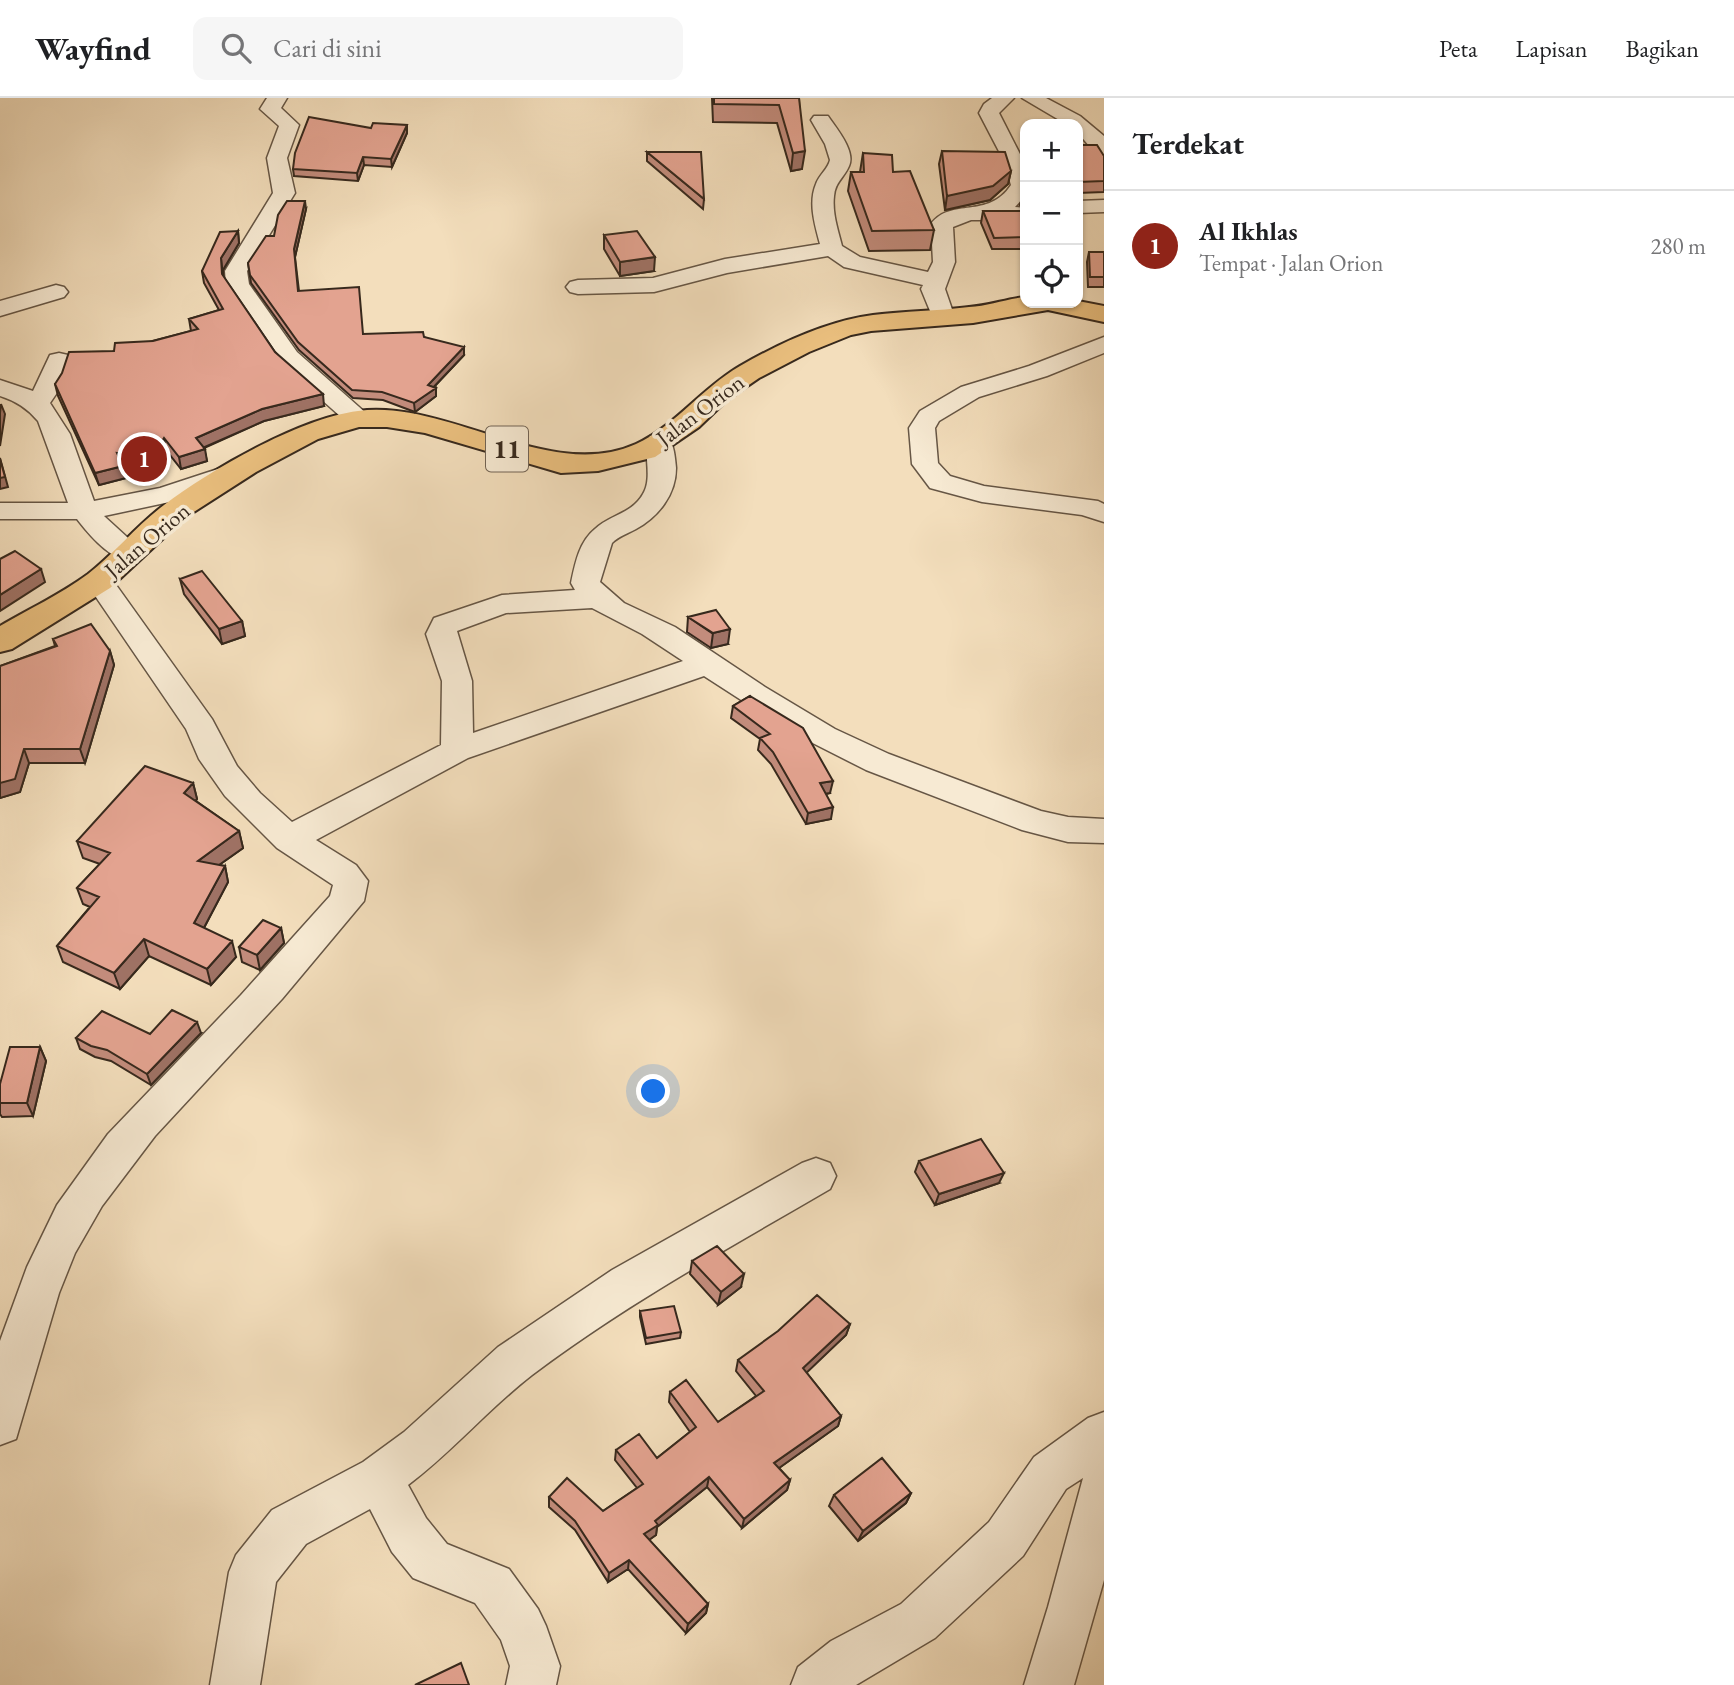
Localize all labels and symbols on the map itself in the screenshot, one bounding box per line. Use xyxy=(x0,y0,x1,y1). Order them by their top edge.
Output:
street label: Jalan Orion xyxy=(648,367,750,454)
road number: 11 xyxy=(486,426,528,472)
pin: 1 xyxy=(121,433,167,485)
street label: Jalan Orion xyxy=(96,495,196,586)
your location xyxy=(636,1074,670,1108)

